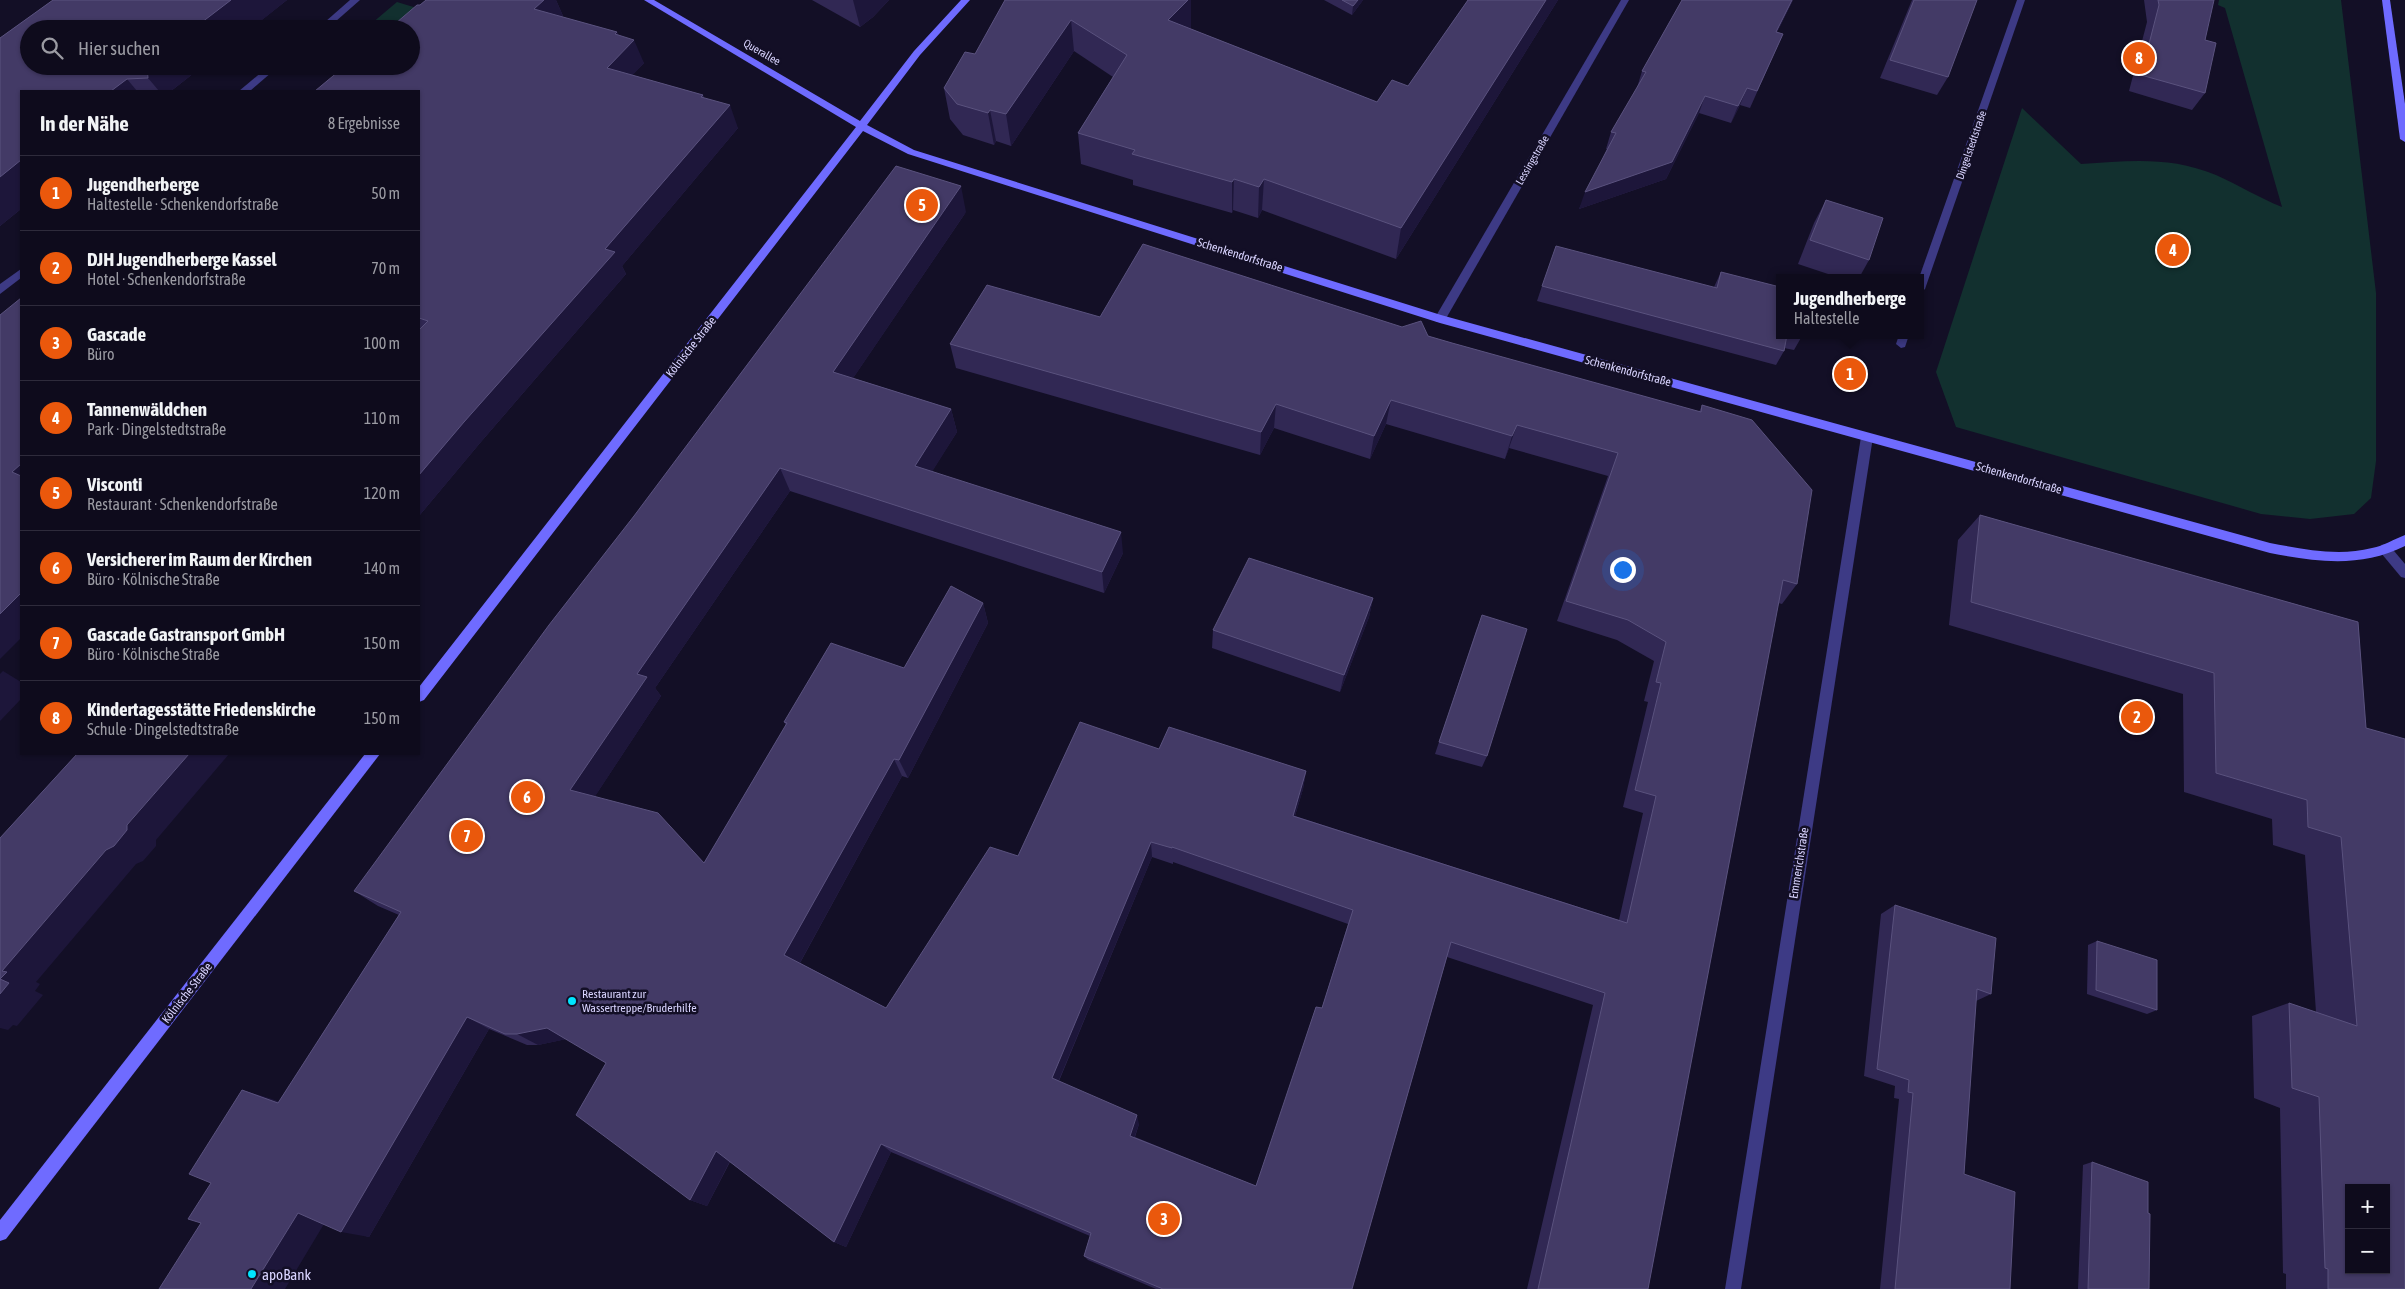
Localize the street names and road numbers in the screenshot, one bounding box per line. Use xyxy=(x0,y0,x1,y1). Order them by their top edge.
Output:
street label: Querallee xyxy=(741,37,783,67)
street label: Dingelstedtstraße xyxy=(1954,109,1988,181)
street label: Lessingstraße xyxy=(1513,133,1551,187)
street label: Schenkendorfstraße xyxy=(1196,235,1284,275)
street label: Kölnische Straße xyxy=(663,314,719,380)
street label: Schenkendorfstraße xyxy=(1583,353,1673,389)
street label: Schenkendorfstraße xyxy=(1974,459,2064,497)
street label: Emmerichstraße xyxy=(1786,826,1812,900)
street label: Kölnische Straße xyxy=(159,960,215,1026)

